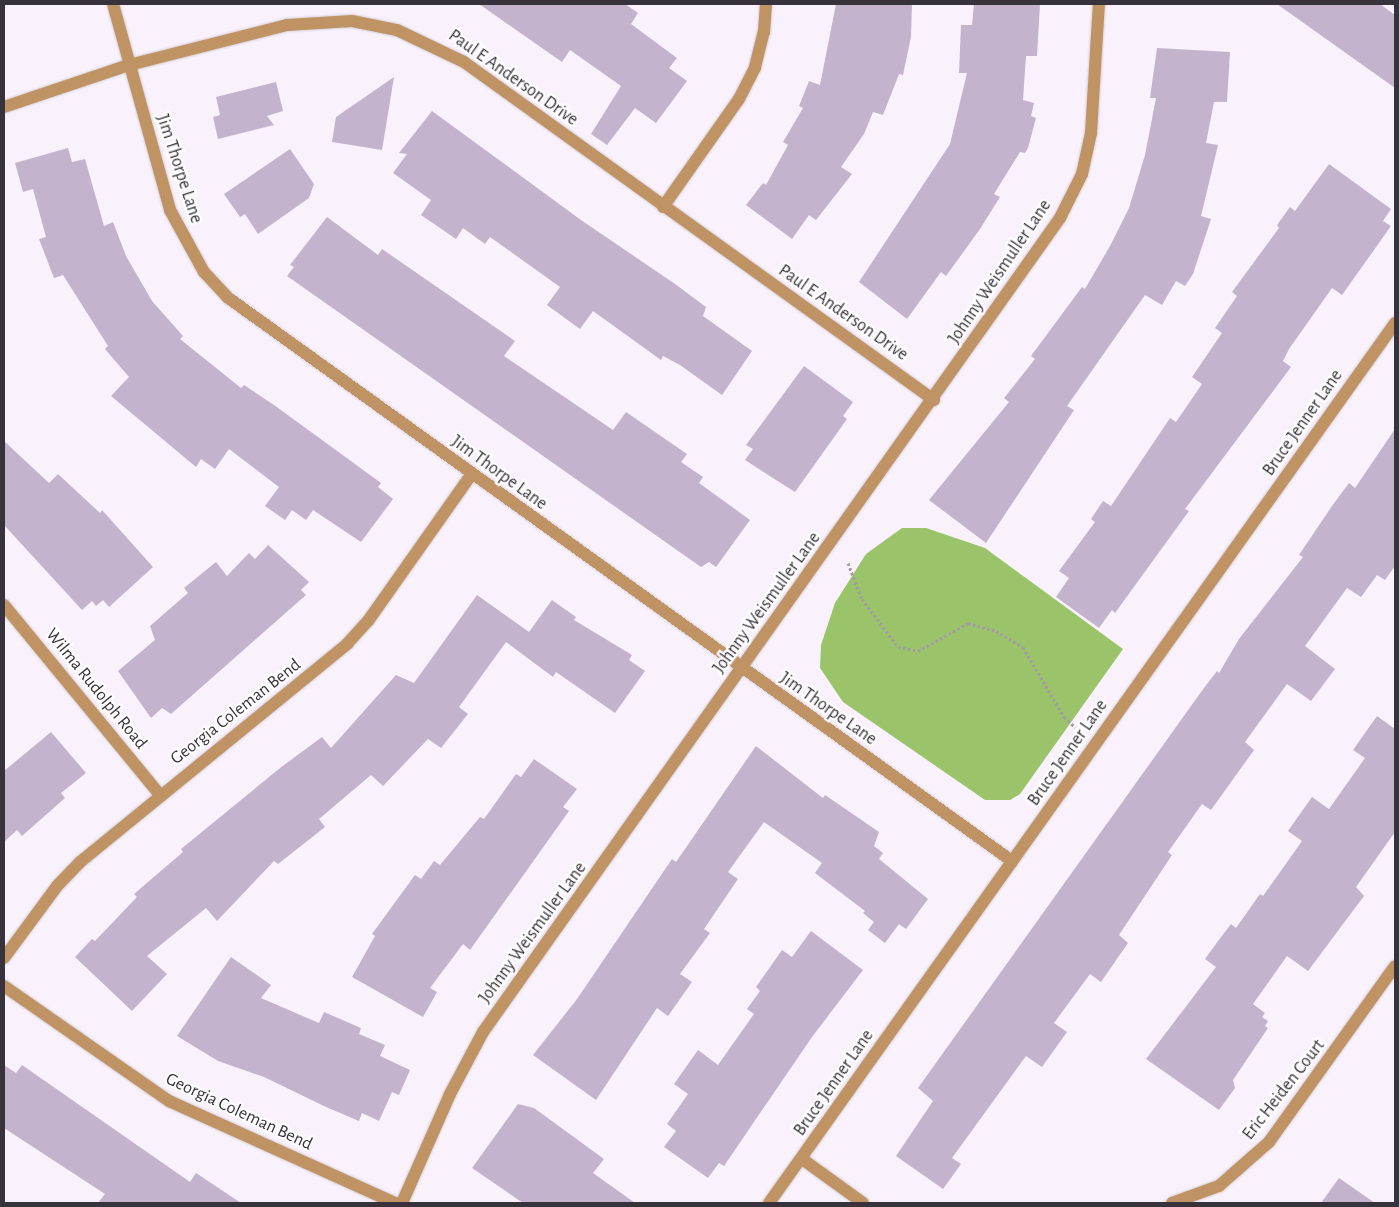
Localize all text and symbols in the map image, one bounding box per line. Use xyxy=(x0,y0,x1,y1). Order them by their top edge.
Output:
street label: Paul E Anderson Drive xyxy=(444,25,582,131)
street label: Jim Thorpe Lane xyxy=(151,112,207,226)
street label: Johnny Weismuller Lane xyxy=(944,196,1056,348)
street label: Paul E Anderson Drive xyxy=(774,260,912,366)
street label: Bruce Jenner Lane xyxy=(1258,366,1348,480)
street label: Jim Thorpe Lane xyxy=(447,431,551,515)
street label: Johnny Weismuller Lane xyxy=(709,528,825,678)
street label: Wilma Rudolph Road xyxy=(41,624,151,754)
street label: Georgia Coleman Bend xyxy=(167,654,305,770)
street label: Jim Thorpe Lane xyxy=(775,668,881,750)
street label: Bruce Jenner Lane xyxy=(1023,696,1113,810)
street label: Johnny Weismuller Lane xyxy=(475,858,591,1008)
street label: Bruce Jenner Lane xyxy=(789,1026,879,1140)
street label: Eric Heiden Court xyxy=(1238,1036,1330,1144)
street label: Georgia Coleman Bend xyxy=(162,1069,316,1155)

